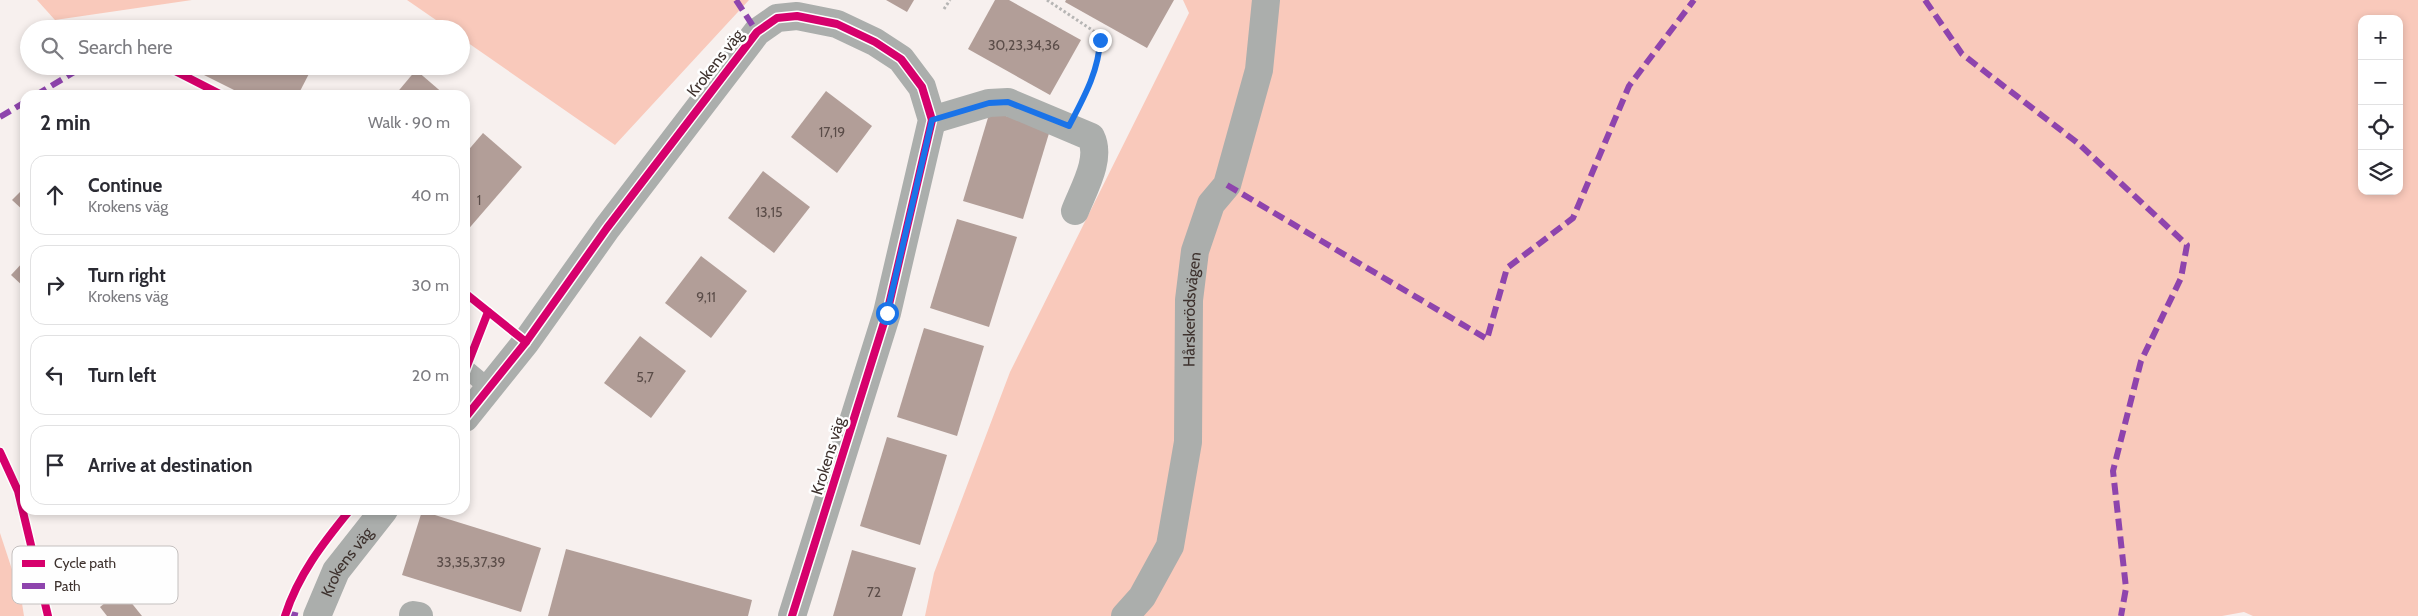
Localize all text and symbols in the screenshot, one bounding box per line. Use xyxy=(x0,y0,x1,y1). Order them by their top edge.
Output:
map controls xyxy=(2358,15,2403,195)
button: + xyxy=(2358,15,2403,60)
search box xyxy=(20,20,470,75)
street label: Krokens väg xyxy=(683,25,748,100)
route end xyxy=(1089,29,1112,52)
icon: search xyxy=(38,34,66,62)
text: Search here xyxy=(78,36,172,59)
house number: 30,23,34,36 xyxy=(988,36,1060,54)
button: − xyxy=(2358,60,2403,105)
button: locate xyxy=(2358,105,2403,150)
text: 2 min xyxy=(40,110,91,135)
text: Walk · 90 m xyxy=(368,113,450,132)
house number: 17,19 xyxy=(819,123,845,141)
button: layers xyxy=(2358,150,2403,195)
text: Continue xyxy=(88,174,162,197)
icon: ahead xyxy=(41,181,69,209)
text: 40 m xyxy=(411,186,449,205)
house number: 1 xyxy=(477,191,481,209)
text: Krokens väg xyxy=(88,197,168,216)
house number: 13,15 xyxy=(755,203,783,221)
street label: Hårskerödsvägen xyxy=(1179,251,1204,367)
text: Turn right xyxy=(88,264,166,287)
icon: right xyxy=(41,271,69,299)
text: 30 m xyxy=(412,276,449,295)
text: Krokens väg xyxy=(88,287,168,306)
house number: 9,11 xyxy=(696,288,716,306)
route start xyxy=(876,302,899,325)
icon: left xyxy=(41,361,69,389)
text: Turn left xyxy=(88,364,156,387)
text: 20 m xyxy=(412,366,449,385)
house number: 5,7 xyxy=(636,368,654,386)
street label: Krokens väg xyxy=(807,414,849,497)
icon: arrive xyxy=(41,451,69,479)
text: Arrive at destination xyxy=(88,454,252,477)
street label: Krokens väg xyxy=(317,522,377,600)
legend xyxy=(12,546,178,604)
house number: 33,35,37,39 xyxy=(437,553,506,571)
text: Cycle path xyxy=(54,554,116,572)
text: Path xyxy=(54,577,81,595)
house number: 72 xyxy=(867,583,881,601)

